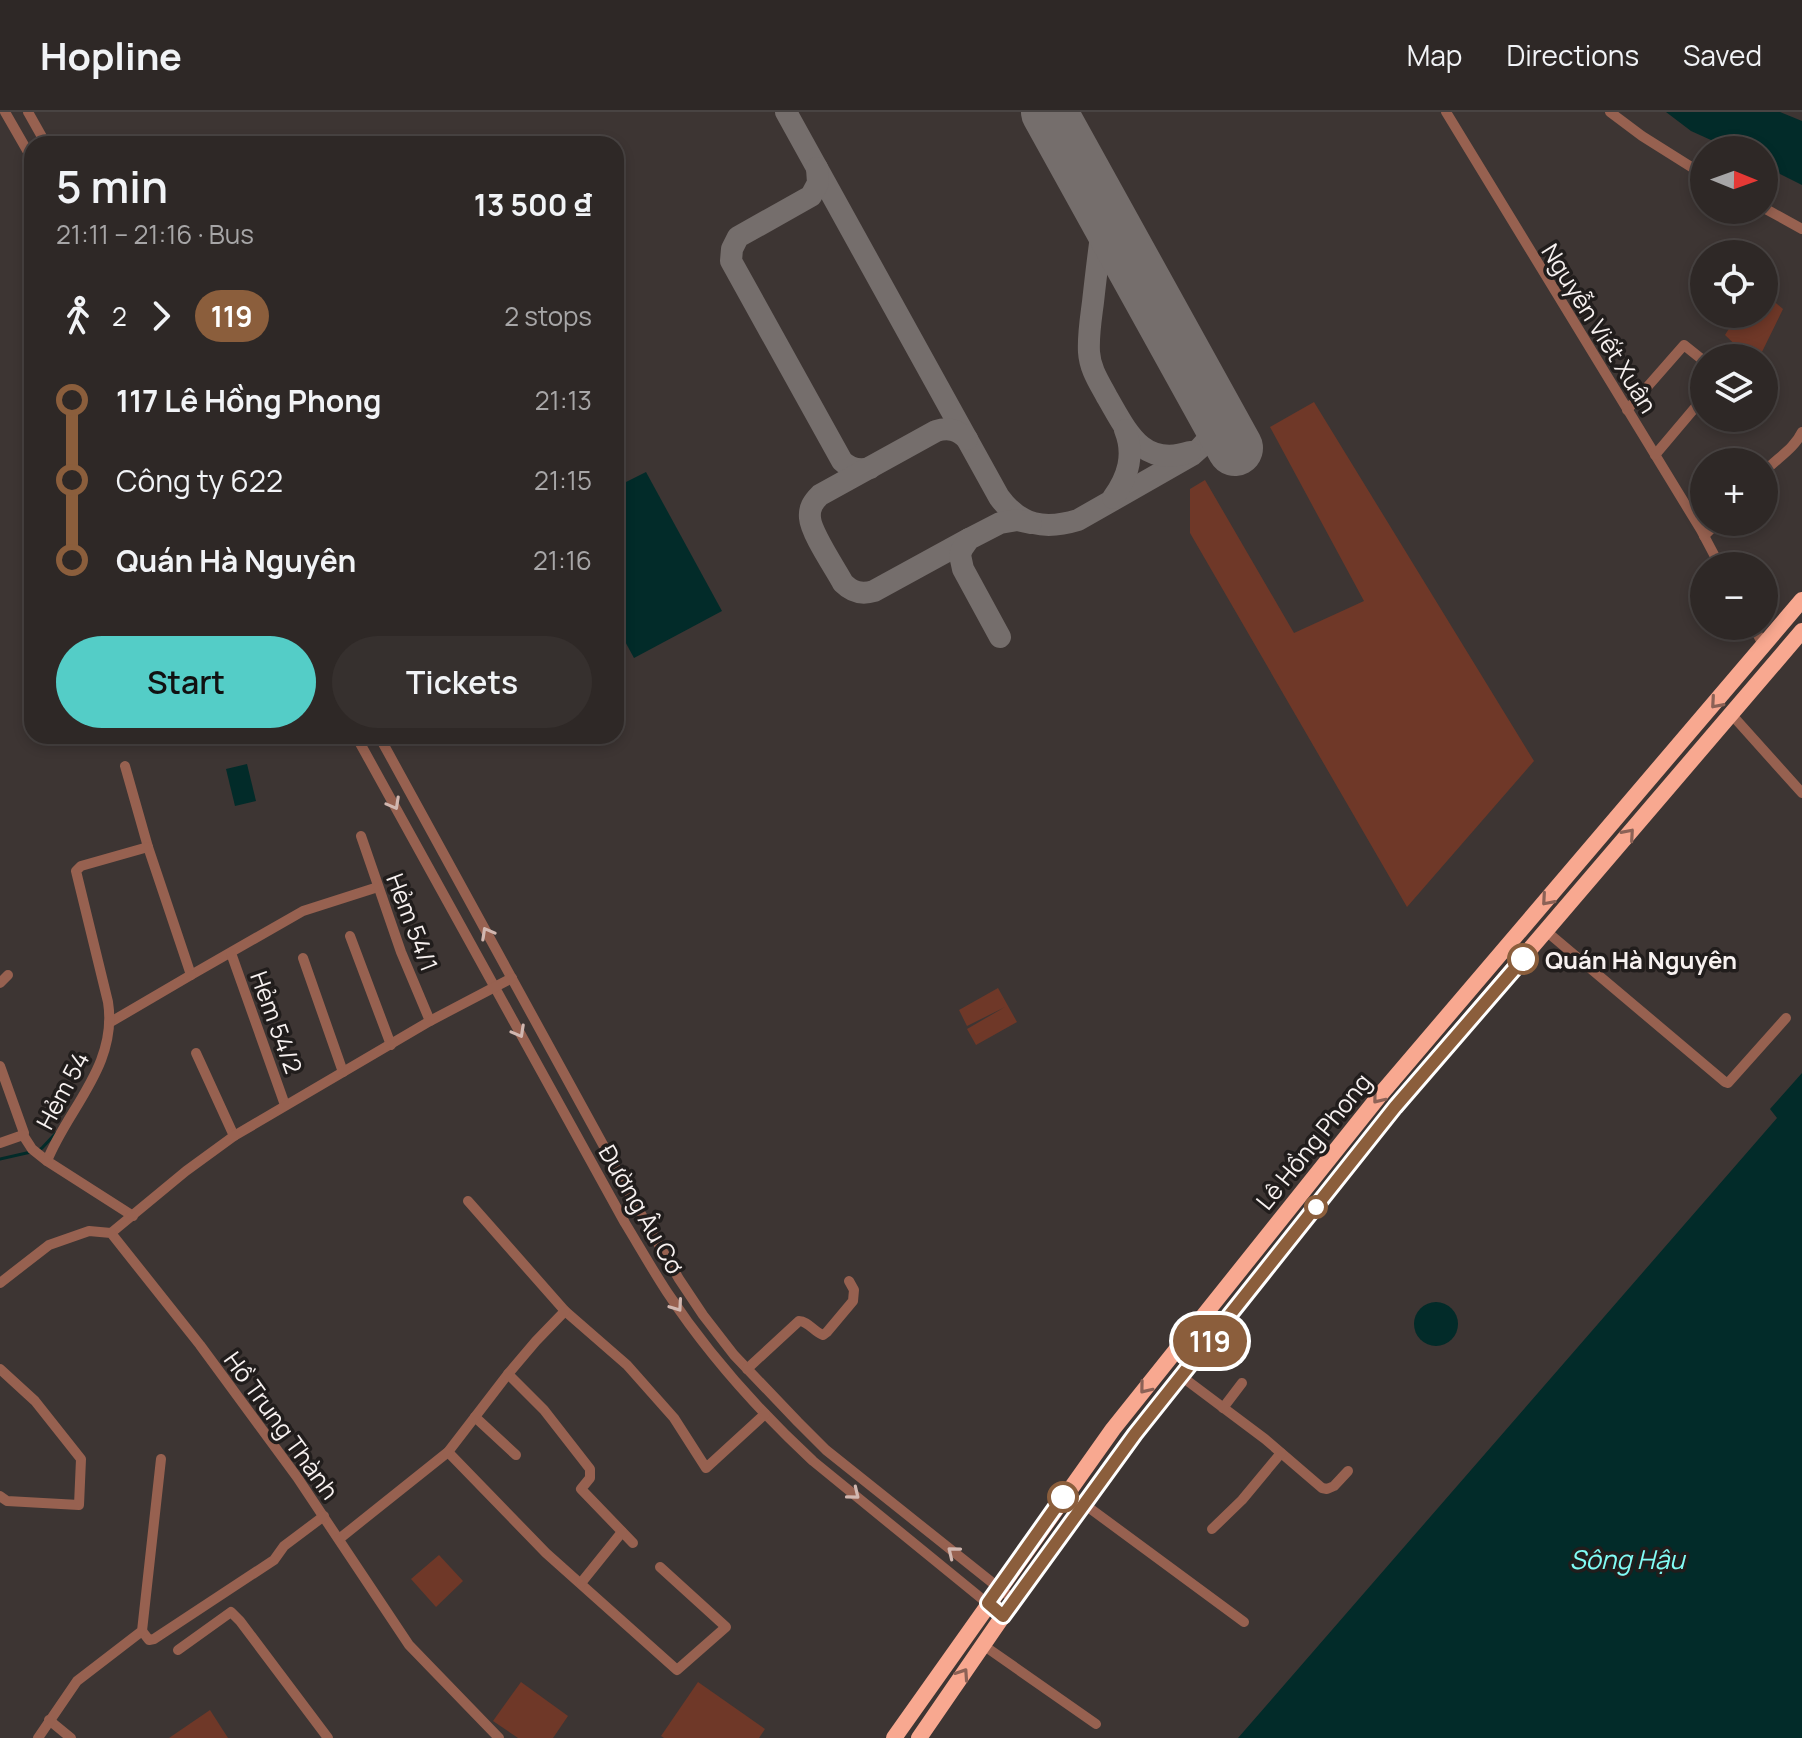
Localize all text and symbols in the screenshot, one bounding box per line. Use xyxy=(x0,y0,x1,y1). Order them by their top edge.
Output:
text: Hopline xyxy=(40,29,182,81)
text: Map xyxy=(1407,36,1462,74)
text: Directions xyxy=(1506,36,1639,74)
text: Saved xyxy=(1683,36,1762,74)
north arrow xyxy=(1690,136,1778,224)
map controls xyxy=(1690,136,1778,640)
text: 5 min xyxy=(56,156,168,216)
text: 13 500 ₫ xyxy=(474,184,592,225)
text: 21:11 – 21:16 · Bus xyxy=(56,216,254,252)
street label: Nguyễn Viết Xuân xyxy=(1535,237,1665,419)
button: locate xyxy=(1690,240,1778,328)
icon: walk xyxy=(56,294,100,338)
icon: forward xyxy=(139,294,183,338)
text: 119 xyxy=(211,297,253,335)
text: 2 xyxy=(112,298,127,334)
text: 2 stops xyxy=(504,298,592,334)
button: layers xyxy=(1690,344,1778,432)
text: 117 Lê Hồng Phong xyxy=(116,380,382,421)
text: 21:13 xyxy=(535,382,592,418)
button: + xyxy=(1690,448,1778,536)
text: Công ty 622 xyxy=(116,460,283,501)
text: 21:15 xyxy=(534,462,592,498)
text: Quán Hà Nguyên xyxy=(116,540,356,581)
text: 21:16 xyxy=(533,542,592,578)
button: − xyxy=(1690,552,1778,640)
button: Start xyxy=(56,636,316,728)
button: Tickets xyxy=(332,636,592,728)
one-way arrow xyxy=(1711,693,1726,708)
one-way arrow xyxy=(384,795,400,810)
one-way arrow xyxy=(1619,829,1634,844)
street label: Hẻm 54/1 xyxy=(379,868,447,976)
one-way arrow xyxy=(1542,891,1557,906)
one-way arrow xyxy=(481,927,497,941)
place label: Quán Hà Nguyên xyxy=(1545,943,1737,976)
marker: Quán Hà Nguyên xyxy=(1508,944,1538,974)
street label: Hẻm 54/2 xyxy=(243,966,311,1078)
one-way arrow xyxy=(510,1023,525,1038)
street label: Hẻm 54 xyxy=(28,1045,96,1135)
street label: Lê Hồng Phong xyxy=(1248,1066,1378,1216)
one-way arrow xyxy=(1373,1089,1388,1103)
street label: Đường Âu Cơ xyxy=(592,1139,692,1279)
unlabelled marker xyxy=(1305,1196,1327,1218)
one-way arrow xyxy=(667,1297,682,1311)
line badge: 119 xyxy=(1164,1315,1256,1367)
text: 119 xyxy=(1189,1322,1231,1360)
street label: Hồ Trung Thành xyxy=(217,1344,347,1506)
one-way arrow xyxy=(1141,1379,1155,1394)
unlabelled marker xyxy=(1048,1482,1078,1512)
one-way arrow xyxy=(845,1484,859,1499)
water label: Sông Hậu xyxy=(1569,1541,1687,1577)
one-way arrow xyxy=(948,1547,962,1562)
one-way arrow xyxy=(953,1668,968,1682)

